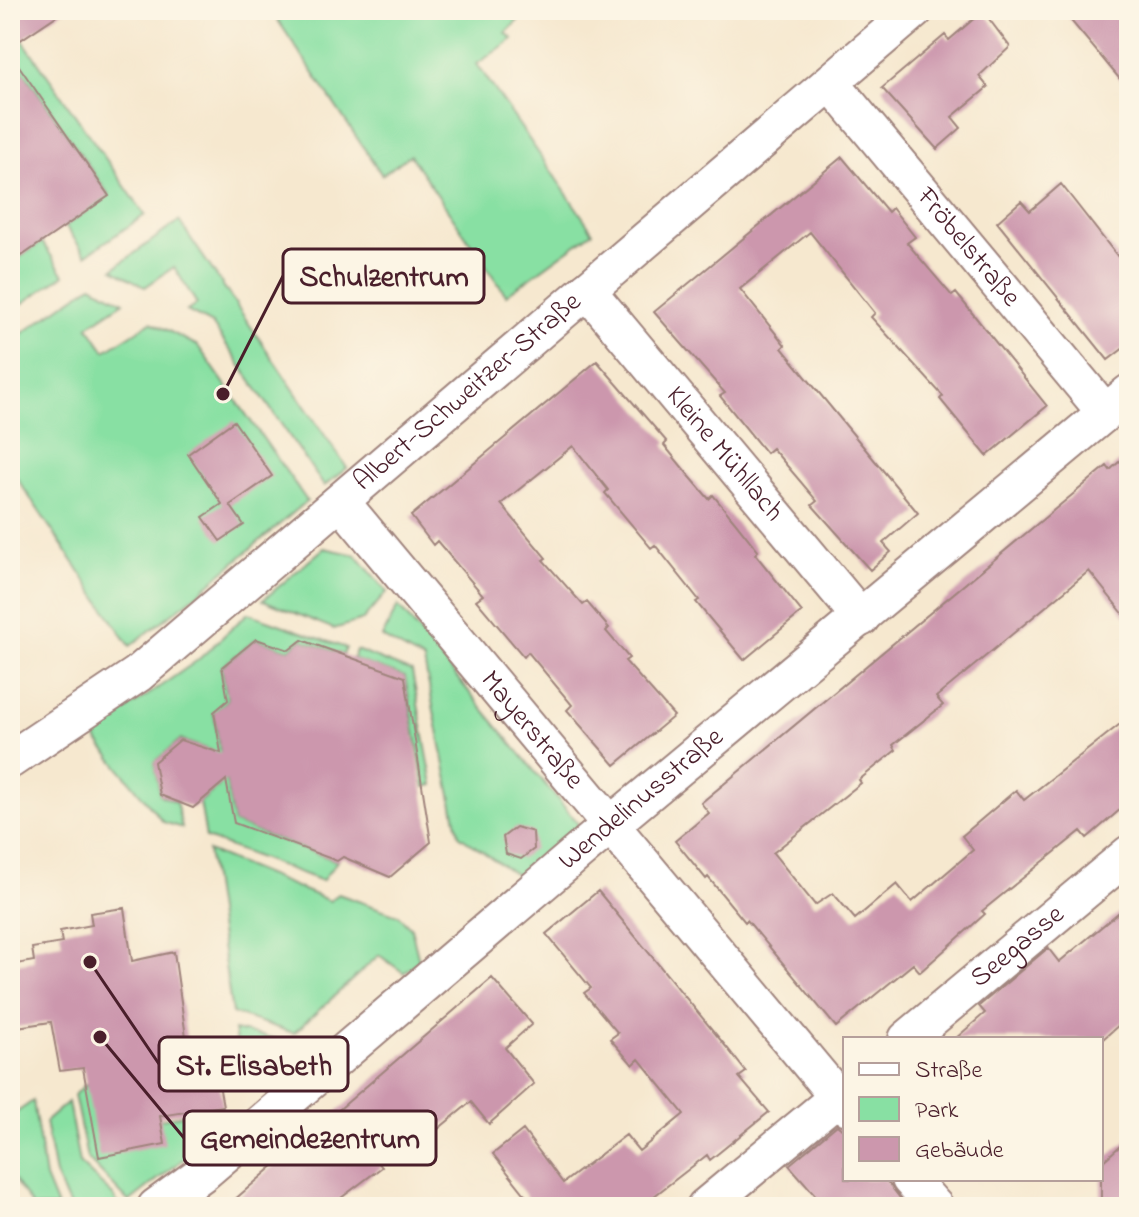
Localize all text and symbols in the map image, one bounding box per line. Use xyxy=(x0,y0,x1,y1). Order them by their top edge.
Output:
street label: Fröbelstraße xyxy=(905,178,1030,317)
callout: Schulzentrum xyxy=(283,249,484,303)
text: Schulzentrum xyxy=(299,257,469,301)
street label: Albert-Schweitzer-Straße xyxy=(345,282,591,502)
street label: Kleine Mühllach xyxy=(655,377,793,531)
street label: Mayerstraße xyxy=(470,662,594,799)
street label: Wendelinusstraße xyxy=(550,718,733,881)
street label: Seegasse xyxy=(962,895,1074,998)
callout: St. Elisabeth xyxy=(159,1037,348,1091)
legend xyxy=(843,1037,1103,1181)
text: St. Elisabeth xyxy=(176,1046,332,1090)
text: Straße xyxy=(915,1054,982,1089)
text: Park xyxy=(915,1094,959,1129)
callout: Gemeindezentrum xyxy=(184,1111,436,1165)
text: Gemeindezentrum xyxy=(200,1119,420,1163)
text: Gebäude xyxy=(915,1134,1004,1169)

